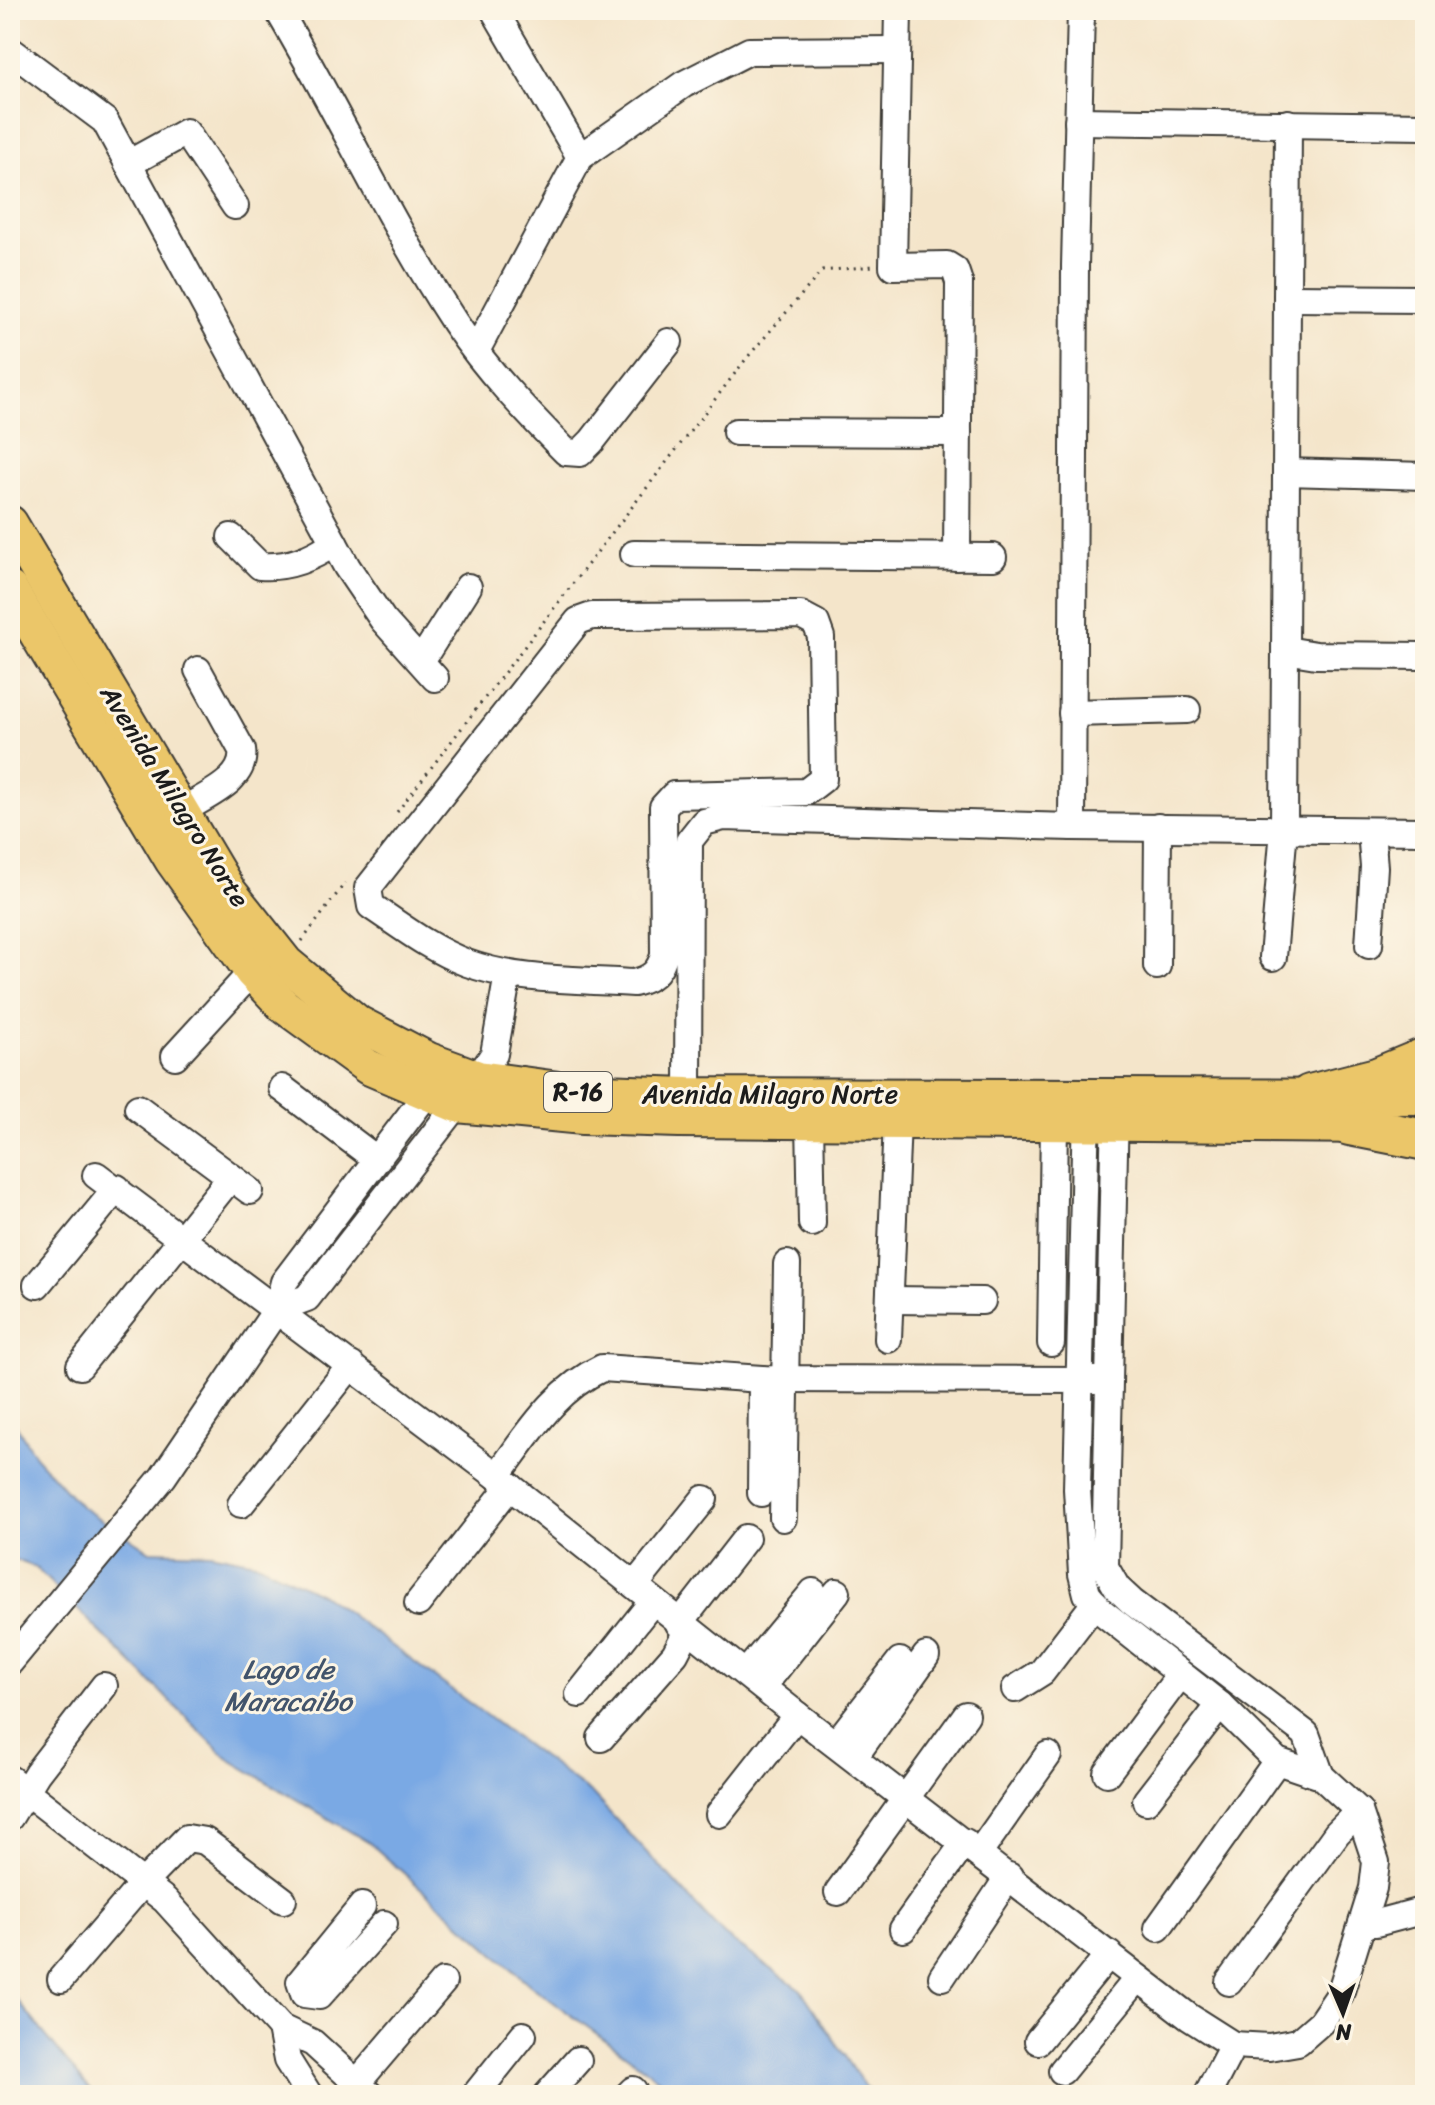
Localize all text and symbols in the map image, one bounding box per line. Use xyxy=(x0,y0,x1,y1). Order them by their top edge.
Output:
street label: Avenida Milagro Norte xyxy=(87,674,262,917)
street label: Avenida Milagro Norte xyxy=(641,1071,898,1117)
road number: R-16 xyxy=(544,1072,612,1112)
water label: Lago de Maracaibo xyxy=(224,1645,353,1726)
north arrow xyxy=(1303,1973,1383,2053)
text: N xyxy=(1335,2013,1353,2052)

